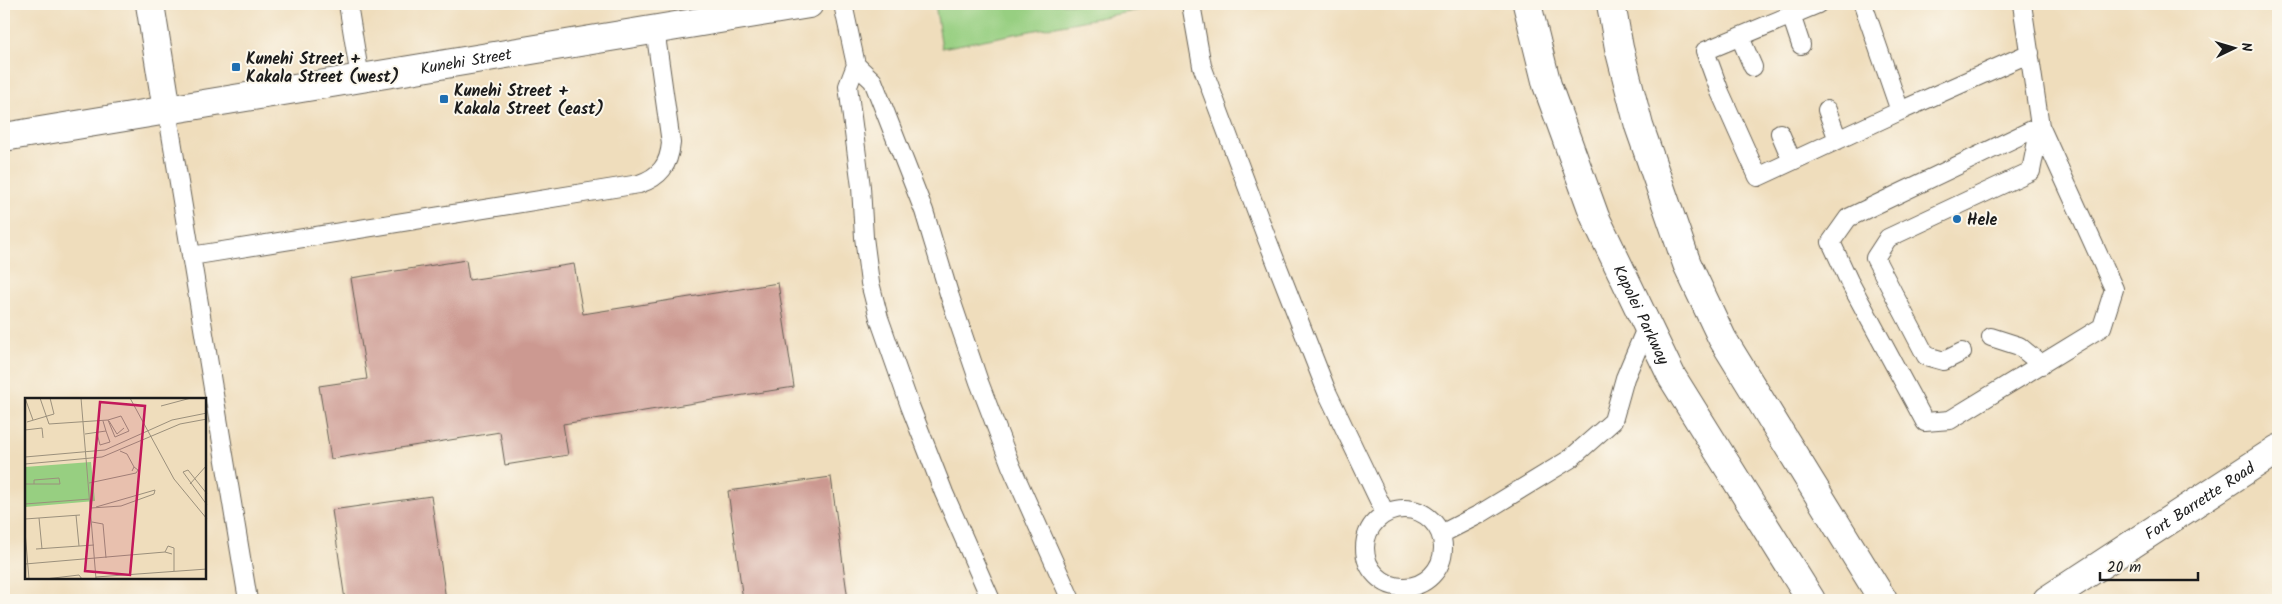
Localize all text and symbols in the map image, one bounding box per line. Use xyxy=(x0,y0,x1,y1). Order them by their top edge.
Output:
north arrow xyxy=(2210,22,2260,72)
street label: Kunehi Street xyxy=(418,42,514,82)
text: N xyxy=(2235,42,2257,52)
place label: Kunehi Street + Kakala Street (west) xyxy=(246,47,399,90)
marker: Kunehi Street + Kakala Street (west) xyxy=(230,61,242,73)
place label: Kunehi Street + Kakala Street (east) xyxy=(454,79,604,122)
marker: Kunehi Street + Kakala Street (east) xyxy=(438,93,450,105)
place label: Hele xyxy=(1967,208,1997,233)
marker: Hele xyxy=(1951,213,1963,225)
street label: Kapolei Parkway xyxy=(1606,261,1675,370)
inset map xyxy=(25,398,206,579)
street label: Fort Barrette Road xyxy=(2140,456,2261,547)
scale bar xyxy=(2100,549,2197,581)
text: 20 m xyxy=(2107,556,2141,580)

